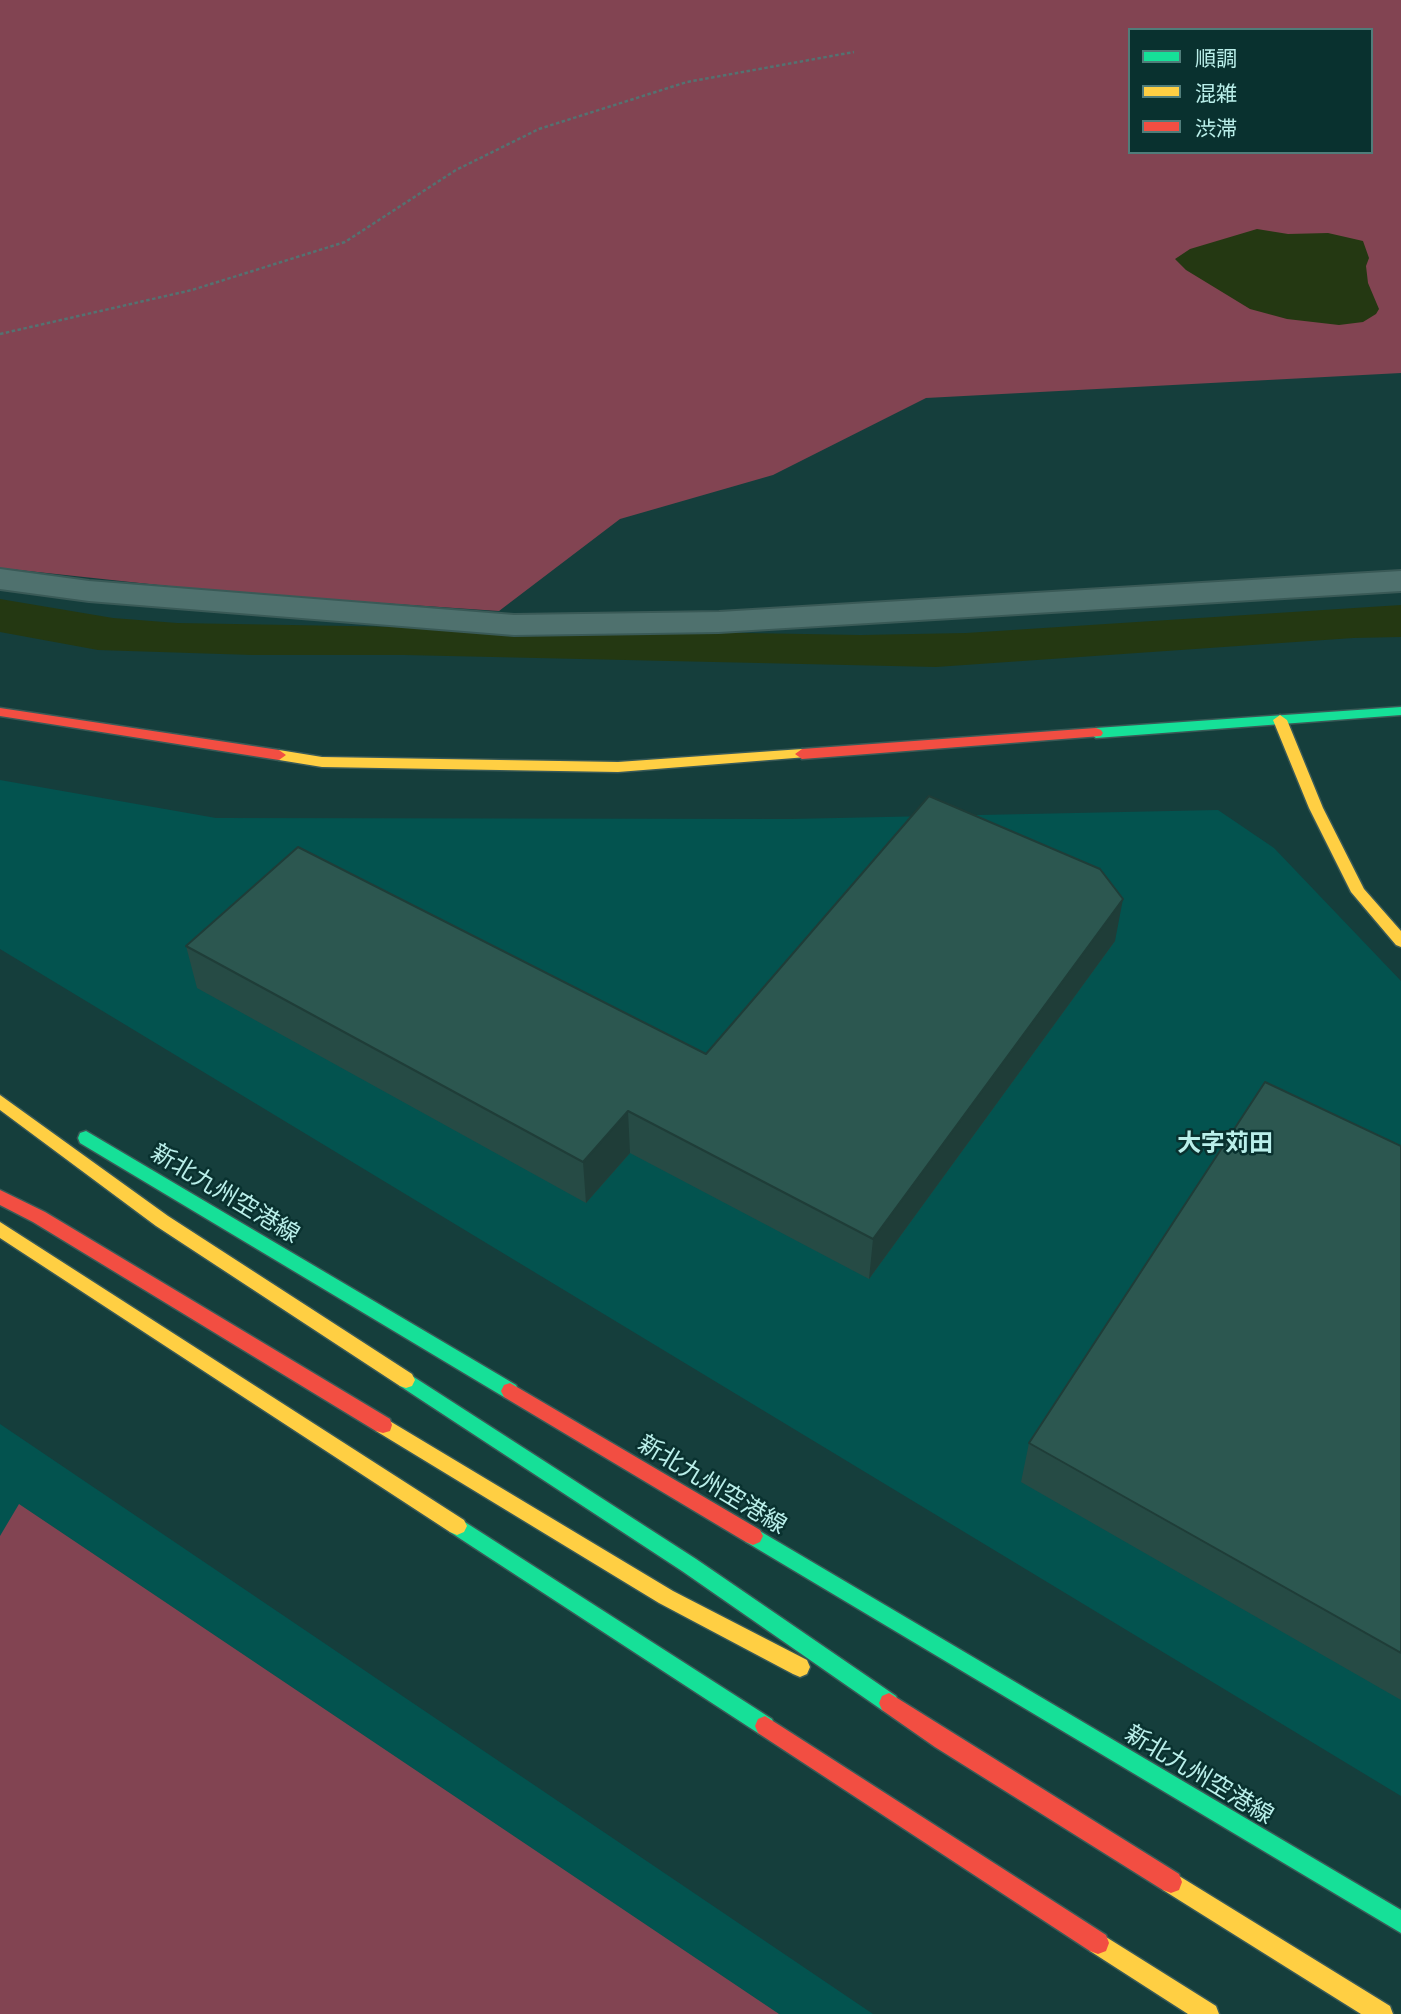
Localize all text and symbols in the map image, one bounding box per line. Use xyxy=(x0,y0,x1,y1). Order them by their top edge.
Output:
legend xyxy=(1128,28,1373,154)
text: 順調 xyxy=(1195,45,1237,71)
text: 混雑 xyxy=(1195,80,1237,106)
text: 渋滞 xyxy=(1195,115,1237,141)
district label: 大字苅田 xyxy=(1177,1130,1273,1158)
street label: 新北九州空港線 xyxy=(146,1138,304,1250)
street label: 新北九州空港線 xyxy=(633,1429,791,1541)
street label: 新北九州空港線 xyxy=(1120,1719,1278,1831)

